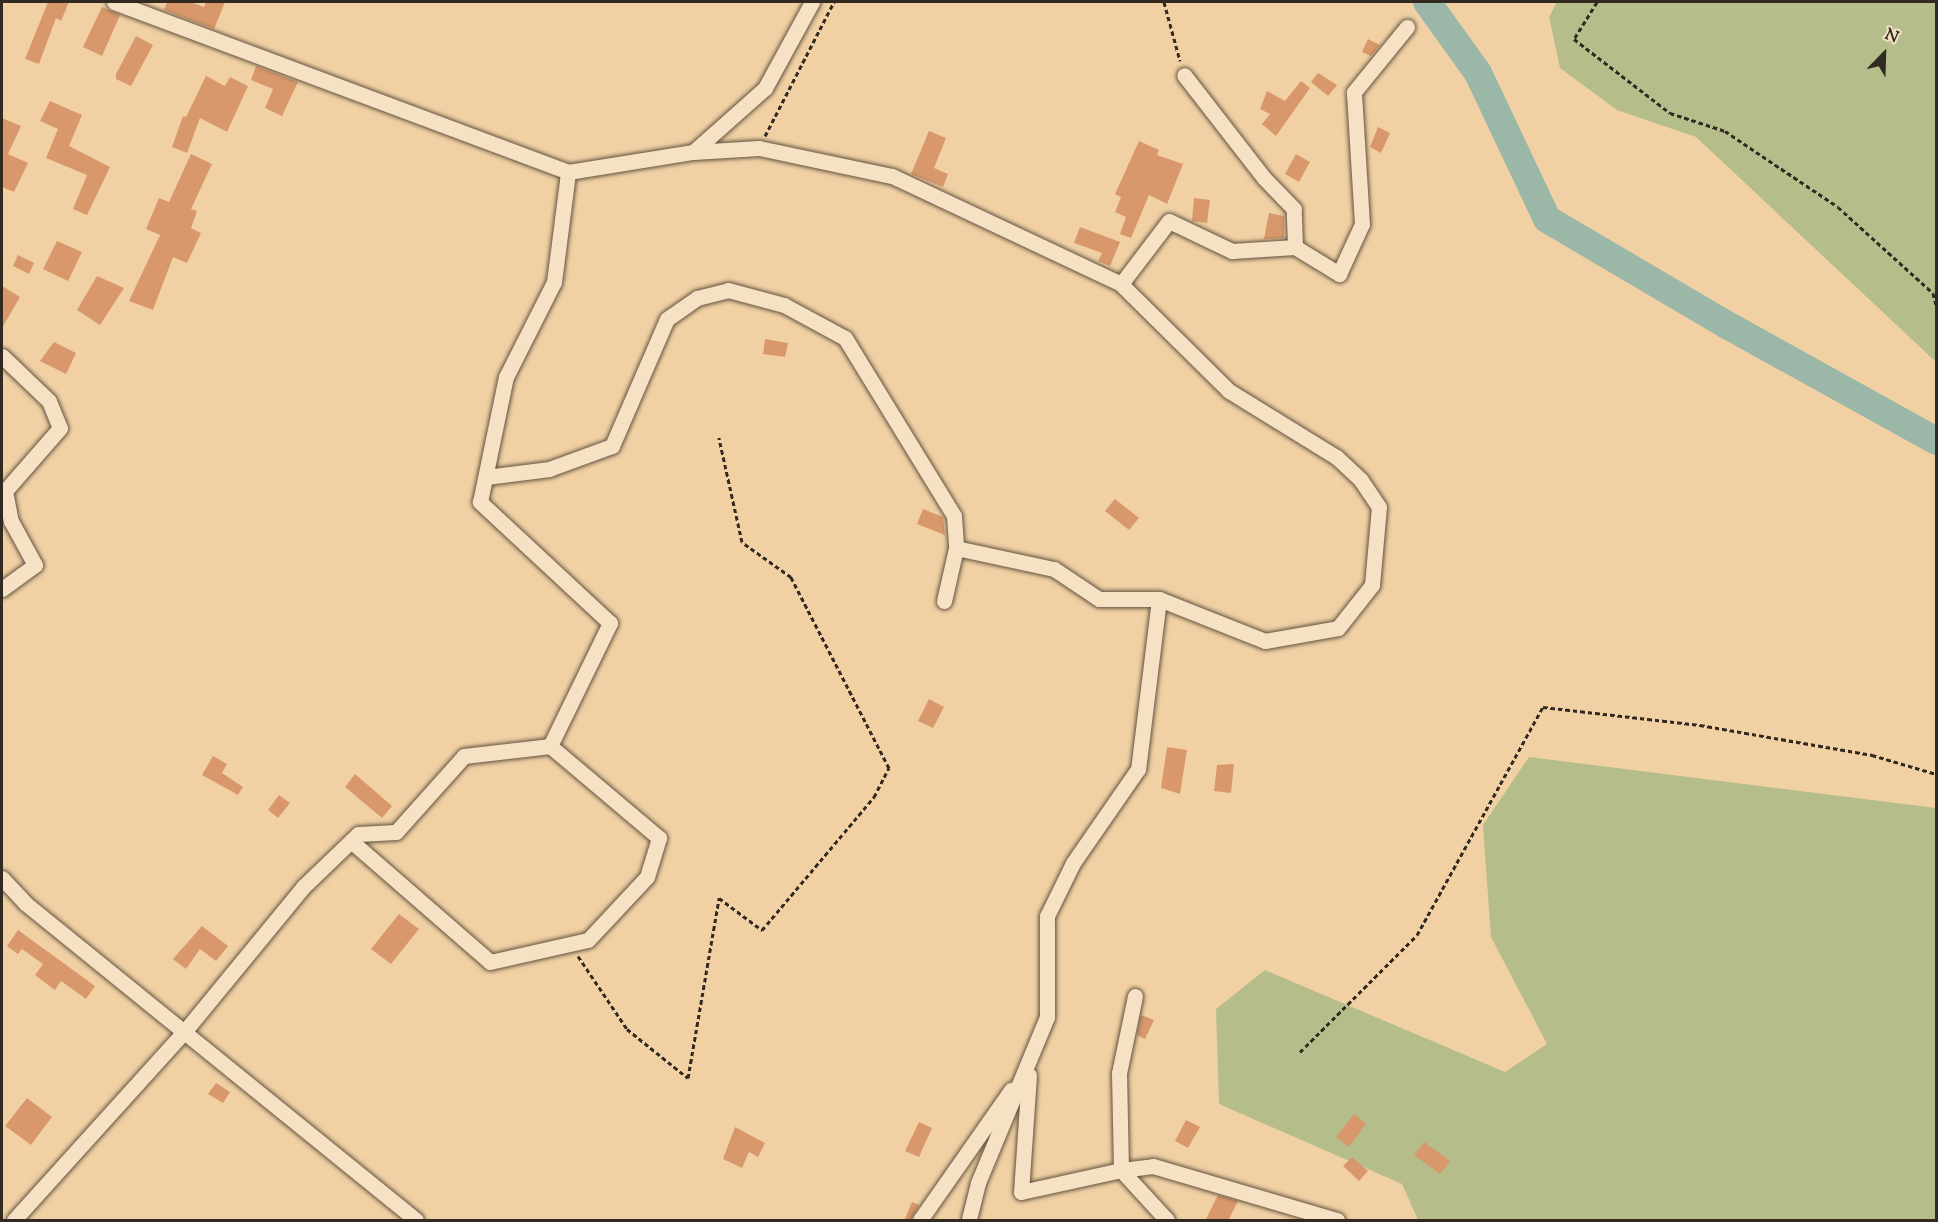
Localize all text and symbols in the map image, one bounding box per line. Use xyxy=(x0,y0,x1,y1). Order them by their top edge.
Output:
north arrow xyxy=(1854,24,1914,84)
text: N xyxy=(1881,24,1902,50)

